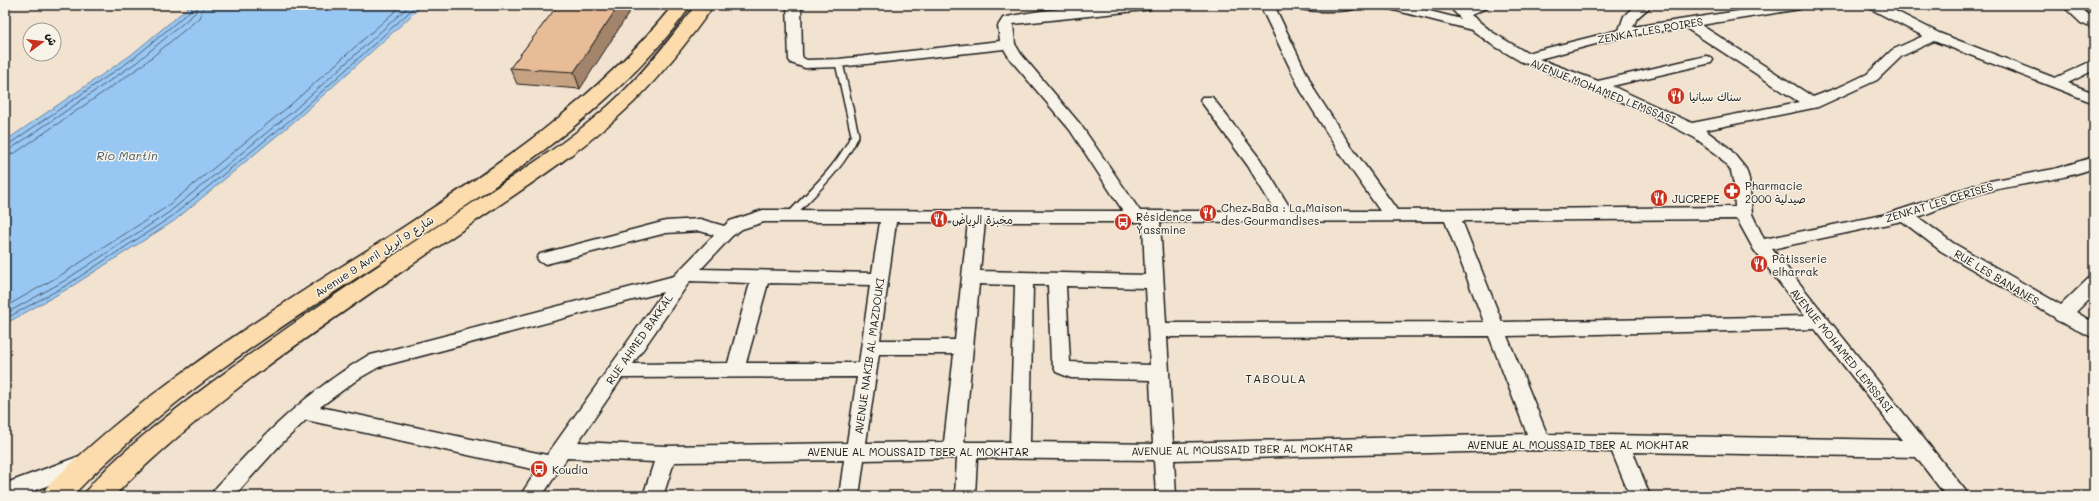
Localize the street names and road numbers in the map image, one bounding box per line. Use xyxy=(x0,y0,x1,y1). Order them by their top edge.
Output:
street label: ZENKAT LES POIRES xyxy=(1596,13,1704,47)
street label: AVENUE MOHAMED LEMSSASI xyxy=(1528,55,1678,127)
street label: ZENKAT LES CERISES xyxy=(1883,178,1995,226)
street label: Avenue 9 Avril شارع 9 أبريل xyxy=(312,212,437,302)
street label: RUE LES BANANES xyxy=(1952,246,2042,308)
street label: AVENUE NAKIB AL MAZDOUKI xyxy=(851,277,887,435)
street label: AVENUE MOHAMED LEMSSASI xyxy=(1787,285,1897,415)
street label: RUE AHMED BAKKAL xyxy=(602,291,676,387)
street label: AVENUE AL MOUSSAID TBER AL MOKHTAR xyxy=(1467,437,1689,452)
street label: AVENUE AL MOUSSAID TBER AL MOKHTAR xyxy=(1131,440,1353,458)
street label: AVENUE AL MOUSSAID TBER AL MOKHTAR xyxy=(807,444,1029,459)

